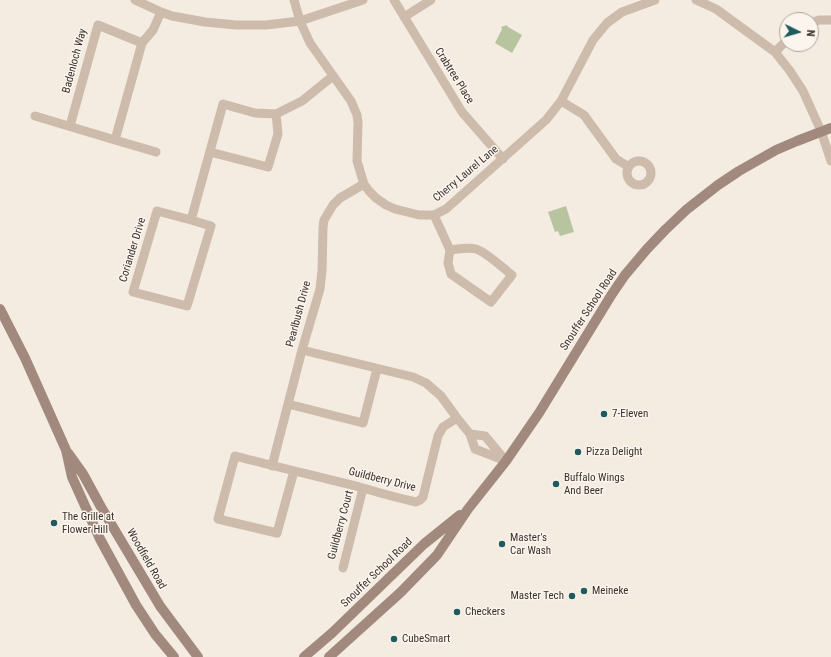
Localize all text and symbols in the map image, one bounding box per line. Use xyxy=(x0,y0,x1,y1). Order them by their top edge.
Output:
north arrow xyxy=(779,12,819,52)
street label: Badenloch Way xyxy=(60,27,90,95)
text: N xyxy=(804,29,817,37)
street label: Crabtree Place xyxy=(432,46,476,106)
street label: Cherry Laurel Lane xyxy=(431,143,501,205)
street label: Coriander Drive xyxy=(117,216,149,284)
street label: Snouffer School Road xyxy=(558,267,620,353)
street label: Pearlbush Drive xyxy=(284,280,314,348)
place label: 7-Eleven xyxy=(612,407,648,421)
marker: 7-Eleven xyxy=(599,409,609,419)
place label: Pizza Delight xyxy=(586,445,643,459)
marker: Pizza Delight xyxy=(573,447,583,457)
street label: Guildberry Drive xyxy=(347,465,417,495)
place label: Buffalo Wings And Beer xyxy=(564,471,625,497)
marker: Buffalo Wings And Beer xyxy=(551,479,561,489)
street label: Guildberry Court xyxy=(325,489,357,561)
place label: The Grille at Flower Hill xyxy=(62,510,114,536)
marker: The Grille at Flower Hill xyxy=(49,518,59,528)
street label: Woodfield Road xyxy=(123,526,169,592)
place label: Master's Car Wash xyxy=(510,531,551,557)
street label: Snouffer School Road xyxy=(339,536,415,610)
marker: Master's Car Wash xyxy=(497,539,507,549)
place label: Meineke xyxy=(592,584,628,598)
marker: Meineke xyxy=(579,586,589,596)
place label: Master Tech xyxy=(510,589,564,603)
marker: Master Tech xyxy=(567,591,577,601)
place label: Checkers xyxy=(465,605,505,619)
marker: Checkers xyxy=(452,607,462,617)
place label: CubeSmart xyxy=(402,632,450,646)
marker: CubeSmart xyxy=(389,634,399,644)

